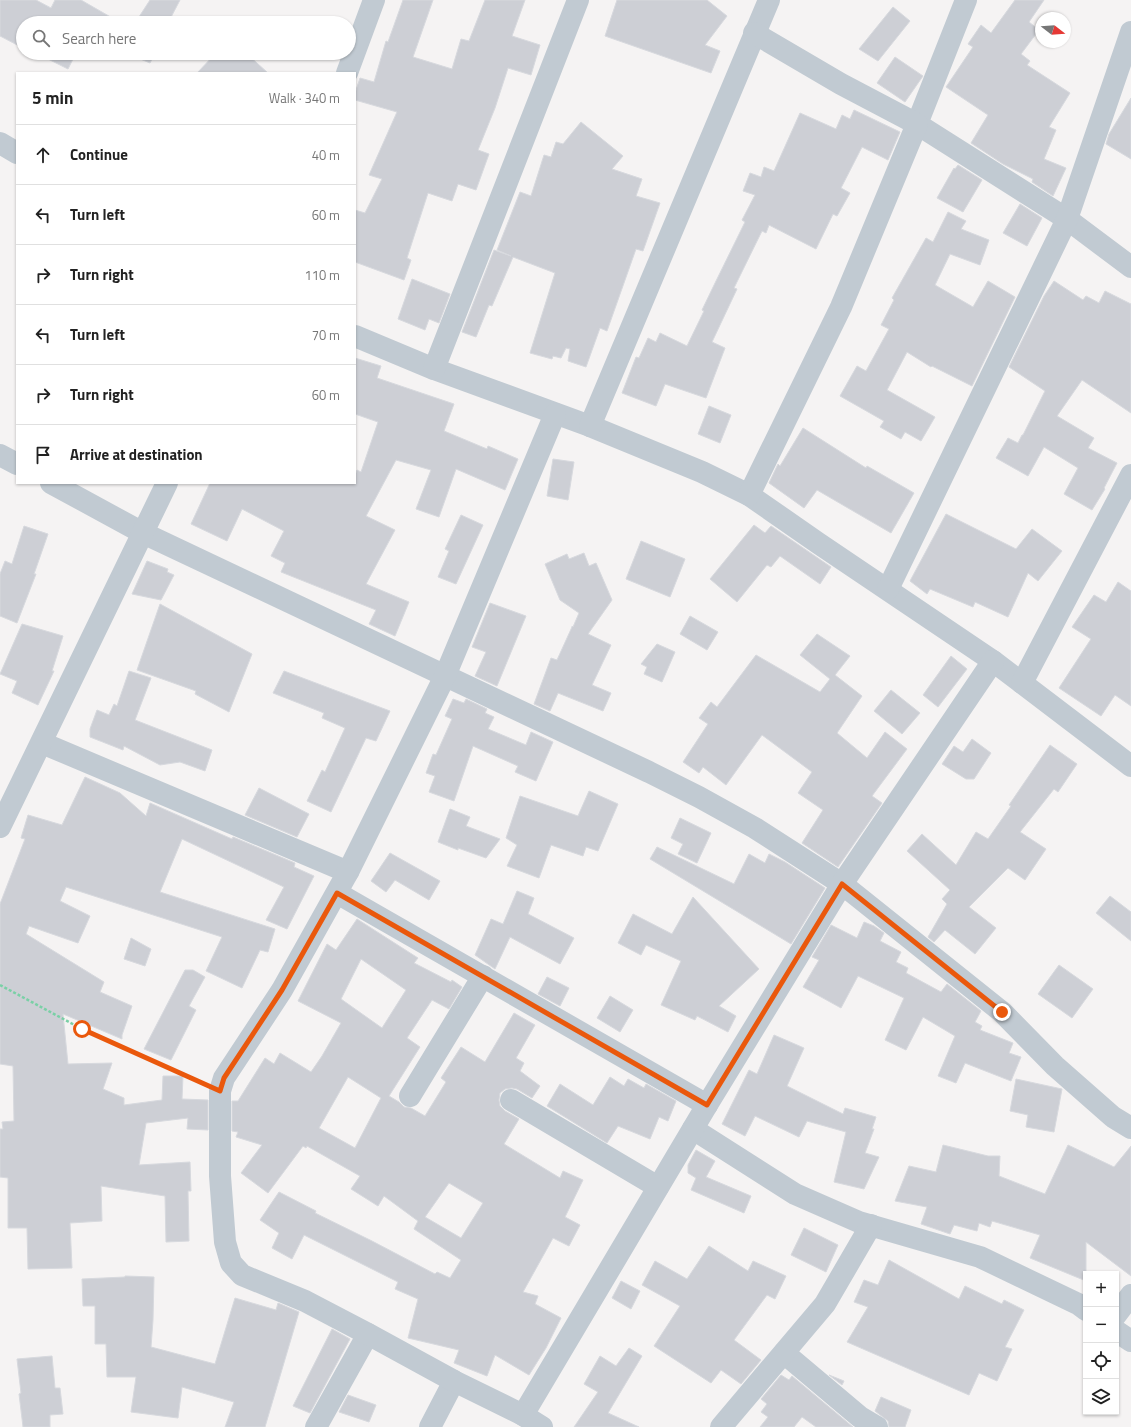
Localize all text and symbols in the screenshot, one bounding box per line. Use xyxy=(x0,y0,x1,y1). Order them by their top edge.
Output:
north arrow xyxy=(1035,12,1071,48)
search box xyxy=(16,16,356,60)
icon: search xyxy=(30,27,52,49)
text: Search here xyxy=(62,27,136,50)
text: 5 min xyxy=(32,85,73,111)
text: Walk · 340 m xyxy=(269,88,340,108)
text: Continue xyxy=(70,143,128,166)
icon: ahead xyxy=(32,144,54,166)
text: 40 m xyxy=(312,145,340,165)
text: Turn left xyxy=(70,203,125,226)
icon: left xyxy=(32,204,54,226)
text: 60 m xyxy=(312,205,340,225)
text: Turn right xyxy=(70,263,134,286)
icon: right xyxy=(32,264,54,286)
text: 110 m xyxy=(304,265,340,285)
text: Turn left xyxy=(70,323,125,346)
icon: left xyxy=(32,324,54,346)
text: 70 m xyxy=(312,325,340,345)
text: Turn right xyxy=(70,383,134,406)
icon: right xyxy=(32,384,54,406)
text: 60 m xyxy=(312,385,340,405)
text: Arrive at destination xyxy=(70,443,203,466)
icon: arrive xyxy=(32,444,54,466)
route end xyxy=(993,1003,1011,1021)
route start xyxy=(73,1020,91,1038)
map controls xyxy=(1083,1271,1119,1415)
button: + xyxy=(1083,1271,1119,1307)
button: − xyxy=(1083,1307,1119,1343)
button: locate xyxy=(1083,1343,1119,1379)
button: layers xyxy=(1083,1379,1119,1415)

